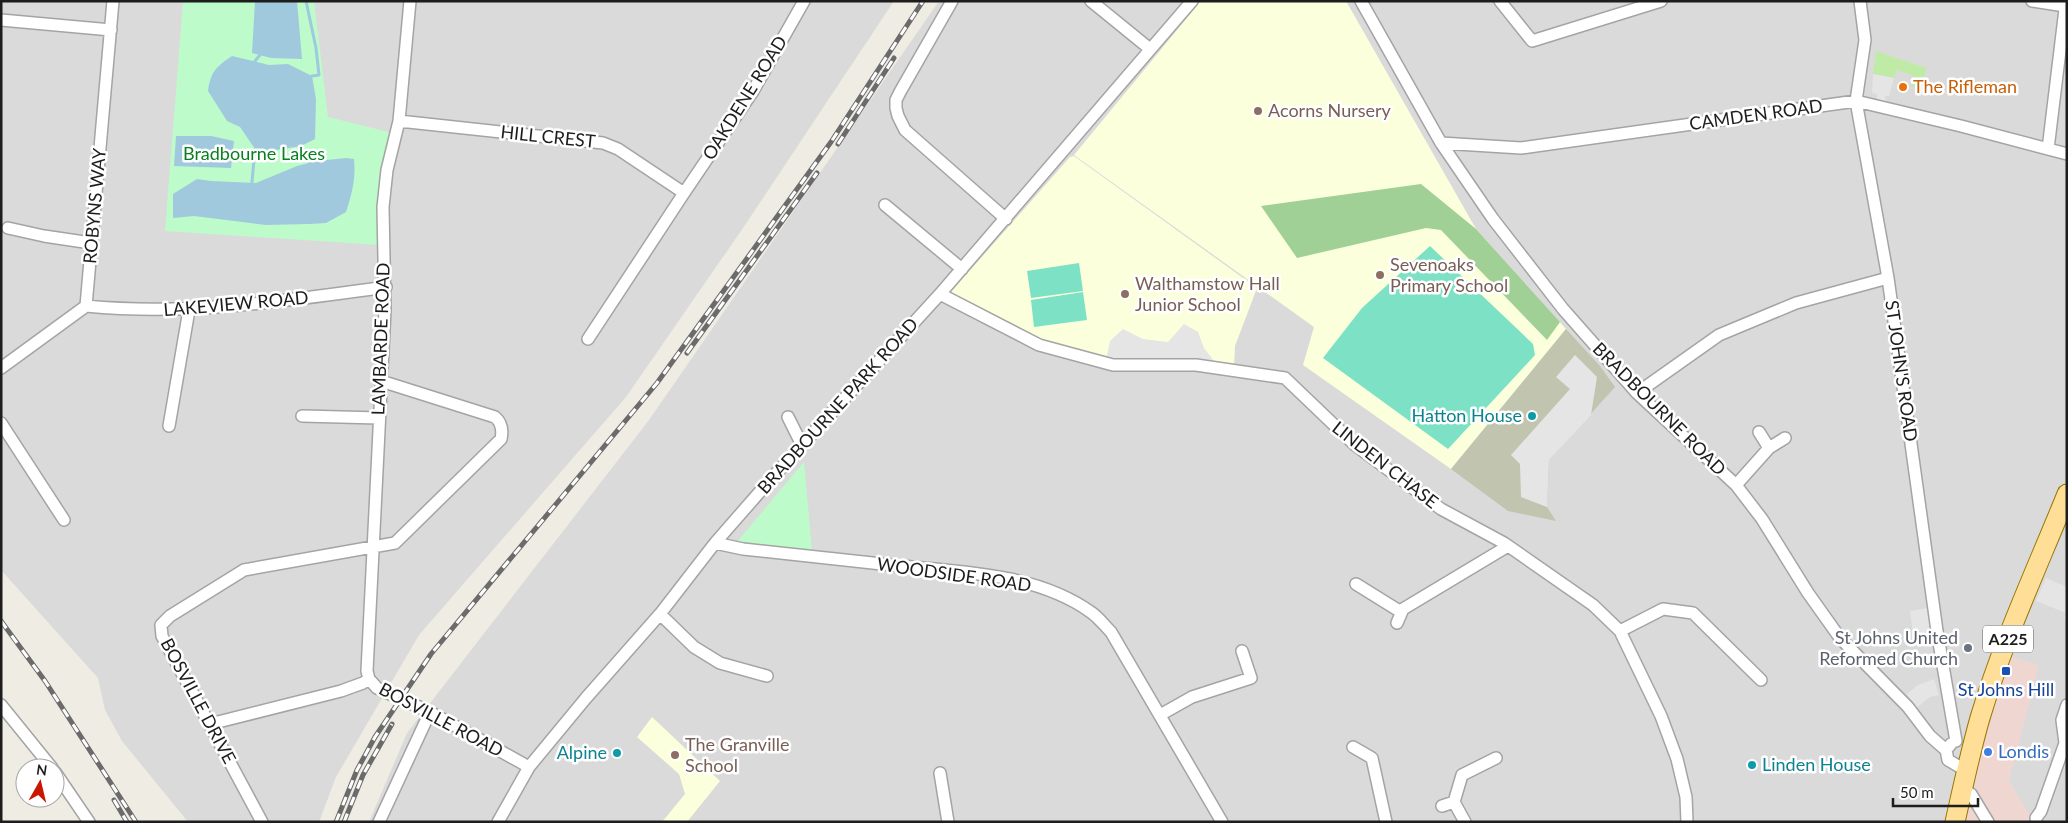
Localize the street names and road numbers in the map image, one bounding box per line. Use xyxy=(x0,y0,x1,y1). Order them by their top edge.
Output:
street label: OAKDENE ROAD xyxy=(697,31,791,164)
street label: CAMDEN ROAD xyxy=(1688,94,1824,134)
street label: HILL CREST xyxy=(499,120,597,152)
street label: ROBYNS WAY xyxy=(78,146,110,265)
street label: LAMBARDE ROAD xyxy=(366,262,394,416)
street label: LAKEVIEW ROAD xyxy=(162,286,309,320)
street label: ST JOHN'S ROAD xyxy=(1881,299,1923,443)
street label: BRADBOURNE PARK ROAD xyxy=(752,313,922,498)
street label: BRADBOURNE ROAD xyxy=(1589,337,1731,479)
street label: LINDEN CHASE xyxy=(1328,416,1443,512)
street label: WOODSIDE ROAD xyxy=(876,552,1033,596)
road number: A225 xyxy=(1983,626,2033,652)
street label: BOSVILLE DRIVE xyxy=(157,634,241,767)
street label: BOSVILLE ROAD xyxy=(376,677,507,761)

